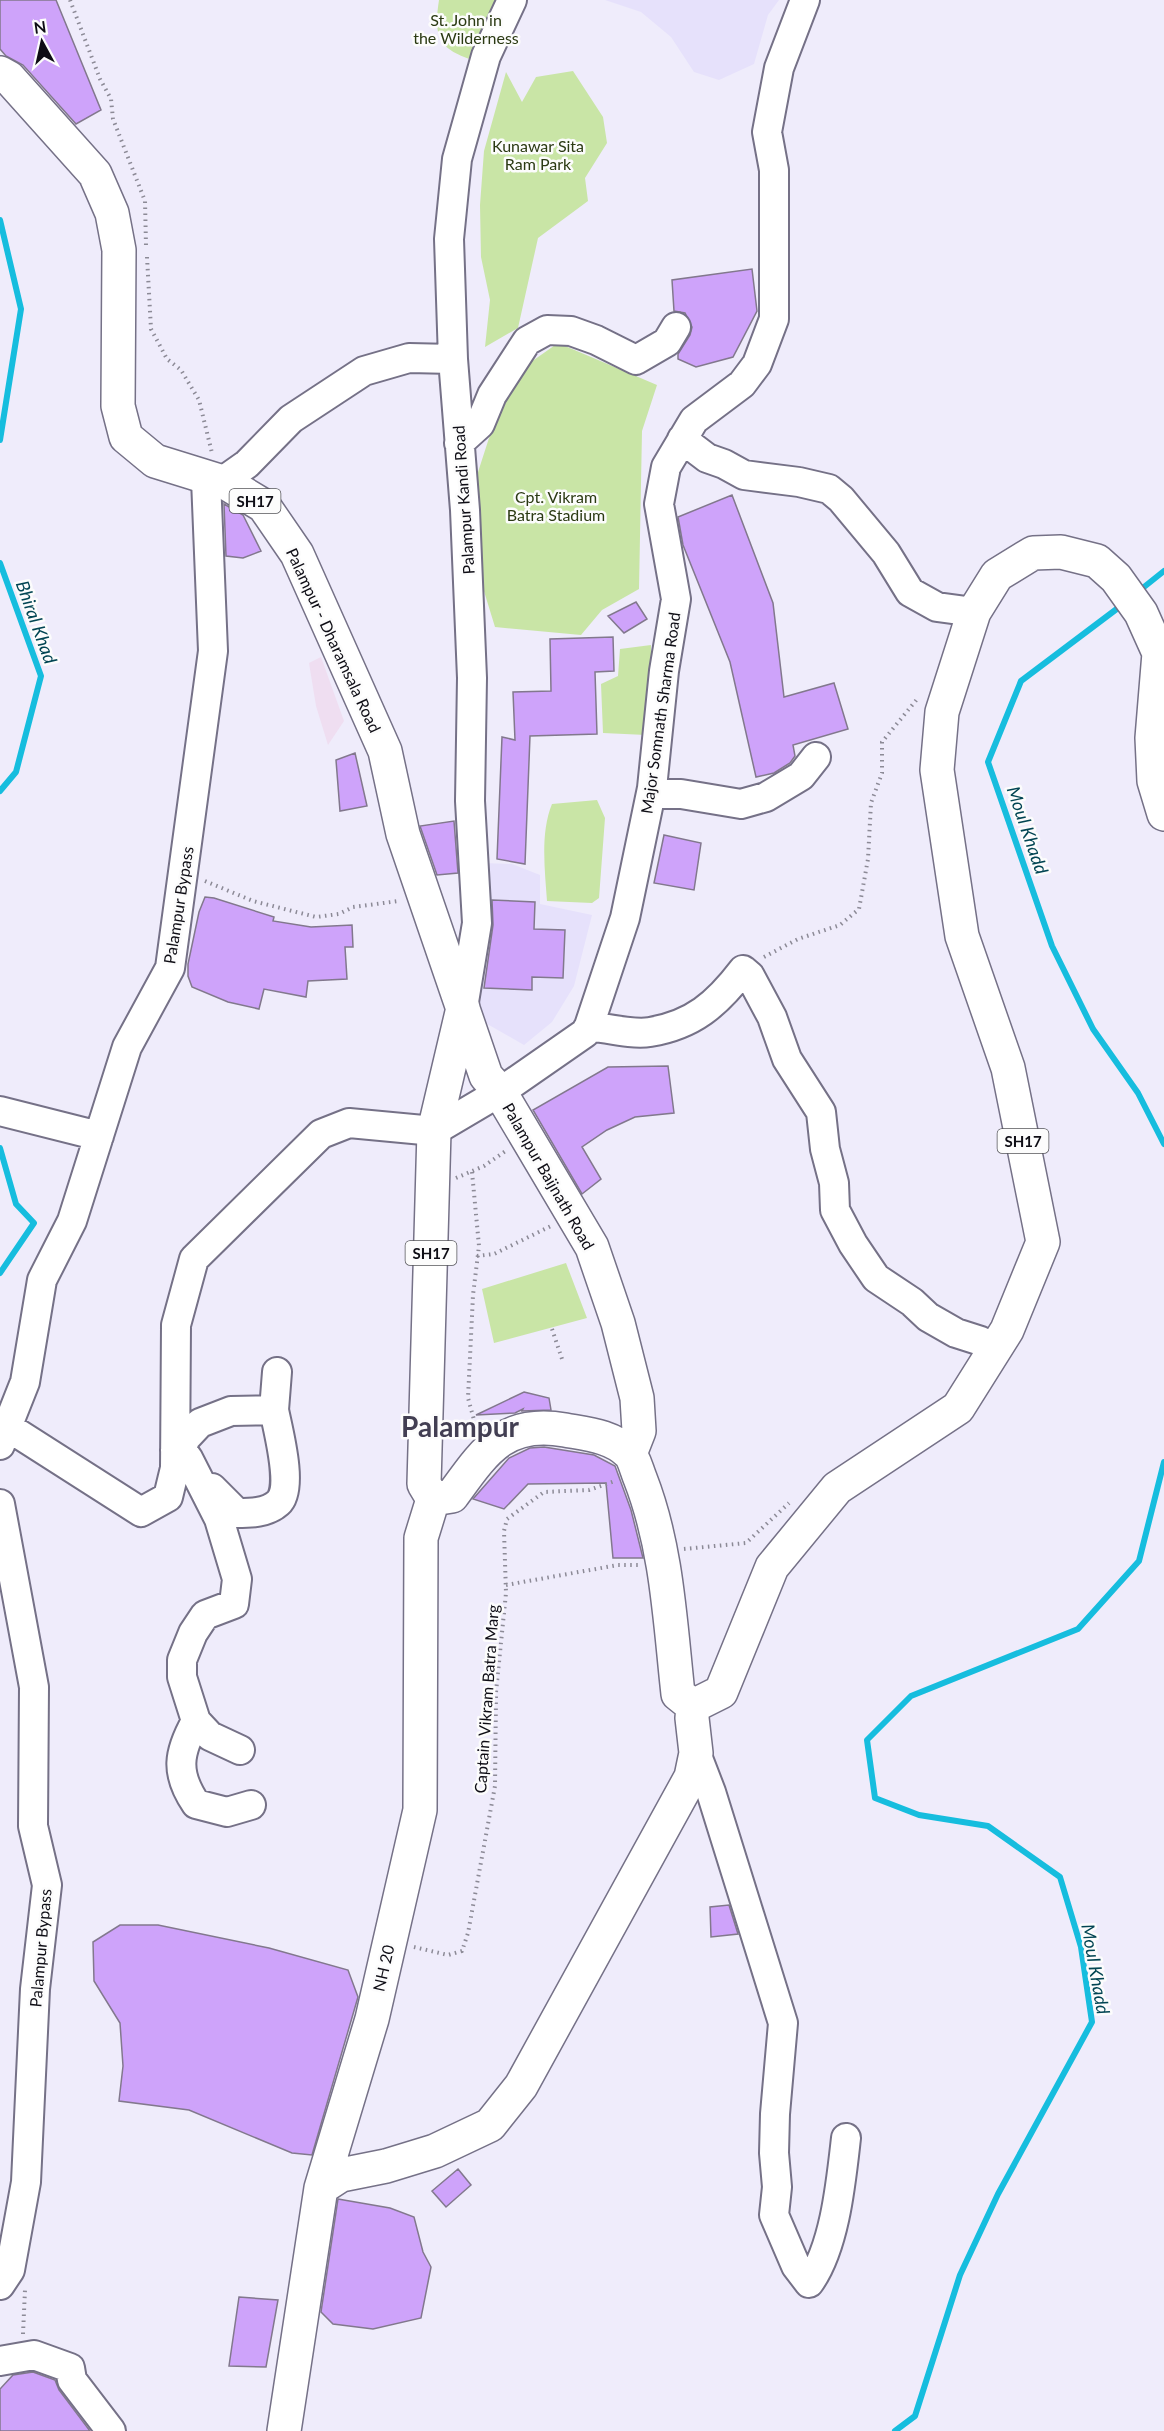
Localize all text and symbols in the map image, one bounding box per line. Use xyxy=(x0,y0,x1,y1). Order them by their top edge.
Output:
park label: St. John in the Wilderness xyxy=(413,10,519,47)
north arrow xyxy=(12,12,72,72)
text: N xyxy=(32,16,47,37)
park label: Kunawar Sita Ram Park xyxy=(492,136,584,173)
street label: Palampur Kandi Road xyxy=(448,425,478,575)
park label: Cpt. Vikram Batra Stadium xyxy=(507,487,605,524)
road number: SH17 xyxy=(230,489,280,513)
street label: Palampur - Dharamsala Road xyxy=(283,545,385,735)
water label: Bhiral Khad xyxy=(12,577,62,667)
street label: Major Somnath Sharma Road xyxy=(636,611,684,815)
water label: Moul Khadd xyxy=(1003,783,1053,877)
street label: Palampur Bypass xyxy=(159,845,197,965)
street label: Palampur Baijnath Road xyxy=(499,1099,599,1253)
road number: SH17 xyxy=(998,1129,1048,1153)
road number: SH17 xyxy=(406,1241,456,1265)
district label: Palampur xyxy=(401,1409,519,1443)
street label: Captain Vikram Batra Marg xyxy=(470,1604,502,1794)
street label: Palampur Bypass xyxy=(25,1888,55,2008)
water label: Moul Khadd xyxy=(1077,1922,1115,2016)
street label: NH 20 xyxy=(368,1943,398,1993)

